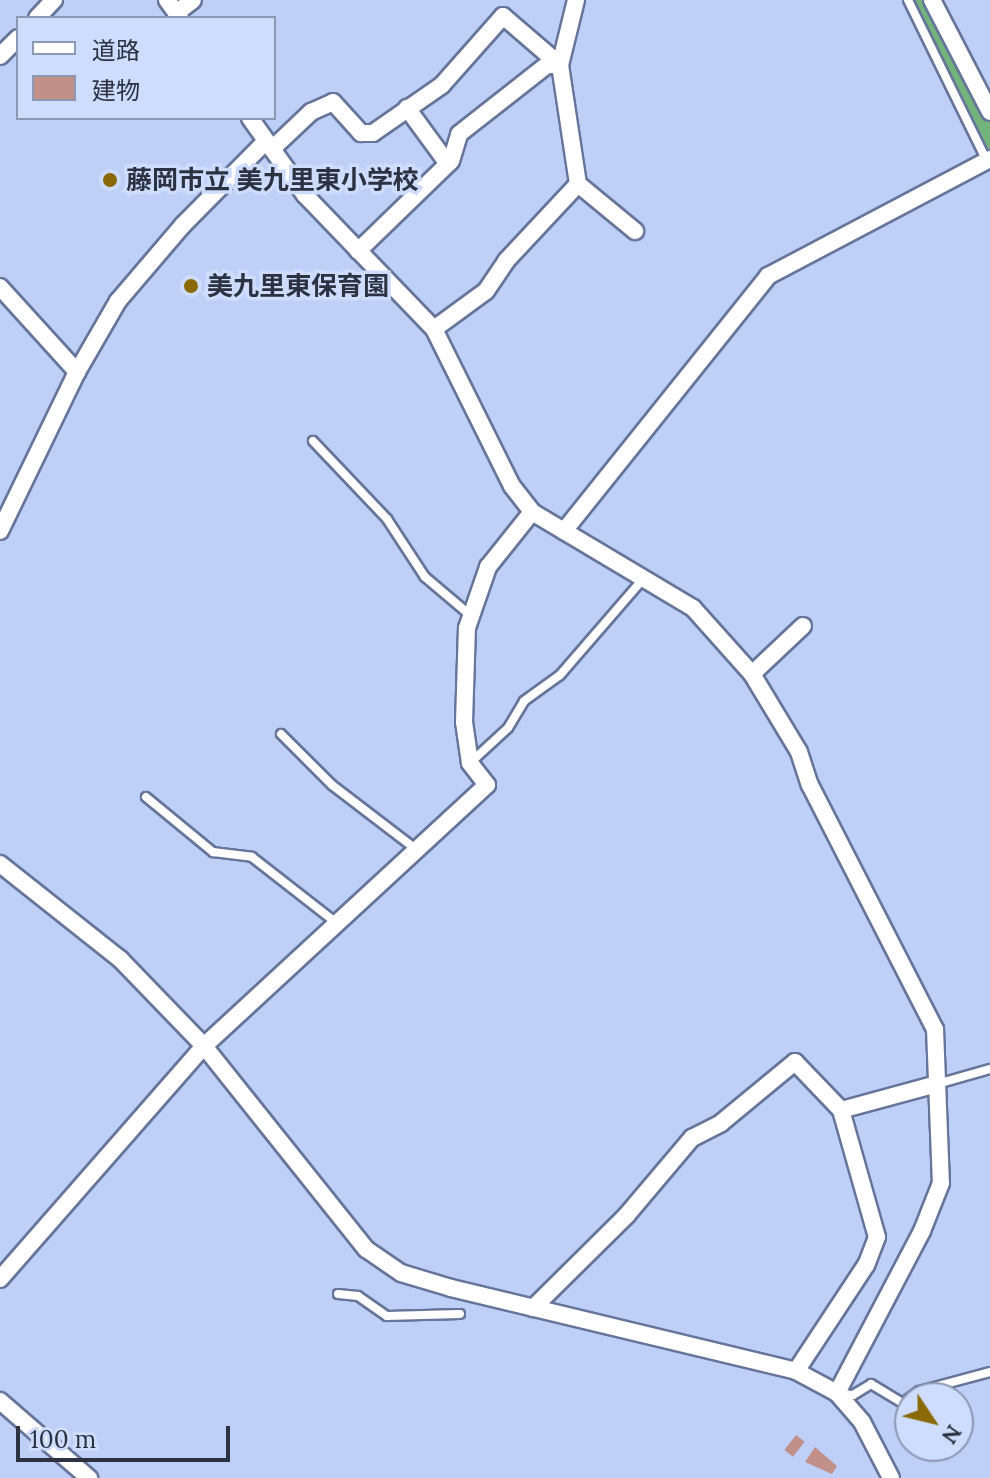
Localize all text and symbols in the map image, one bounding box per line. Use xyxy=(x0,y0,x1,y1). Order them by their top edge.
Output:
legend xyxy=(16,16,276,120)
text: 道路 xyxy=(92,35,140,66)
text: 建物 xyxy=(92,75,140,106)
place label: 藤岡市立 美九里東小学校 xyxy=(126,164,419,196)
marker: 藤岡市立 美九里東小学校 xyxy=(101,171,119,189)
place label: 美九里東保育園 xyxy=(207,270,389,302)
marker: 美九里東保育園 xyxy=(182,277,200,295)
north arrow xyxy=(894,1382,974,1462)
scale bar xyxy=(20,1410,234,1460)
text: N xyxy=(936,1420,968,1450)
text: 100 m xyxy=(30,1424,96,1455)

